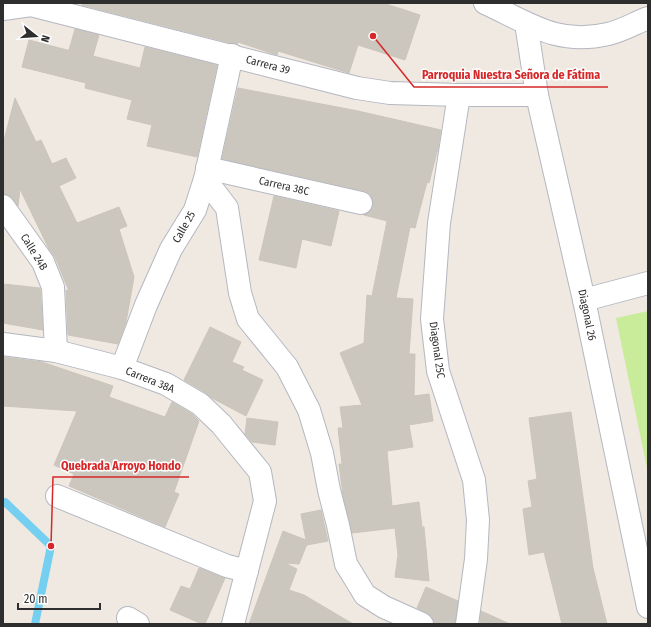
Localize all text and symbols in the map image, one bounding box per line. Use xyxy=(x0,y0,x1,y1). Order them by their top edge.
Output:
north arrow xyxy=(16,16,56,56)
text: N xyxy=(38,34,52,44)
street label: Carrera 39 xyxy=(244,53,292,77)
callout: Parroquia Nuestra Señora de Fátima xyxy=(414,63,608,87)
text: Parroquia Nuestra Señora de Fátima xyxy=(422,68,600,82)
street label: Carrera 38C xyxy=(258,174,311,198)
street label: Calle 25 xyxy=(170,209,198,245)
street label: Calle 24B xyxy=(18,231,50,273)
street label: Diagonal 26 xyxy=(575,288,599,342)
street label: Diagonal 25C xyxy=(427,321,447,380)
street label: Carrera 38A xyxy=(124,364,176,396)
callout: Quebrada Arroyo Hondo xyxy=(53,453,189,477)
text: Quebrada Arroyo Hondo xyxy=(61,459,182,473)
scale bar xyxy=(18,585,100,611)
text: 20 m xyxy=(24,592,48,606)

